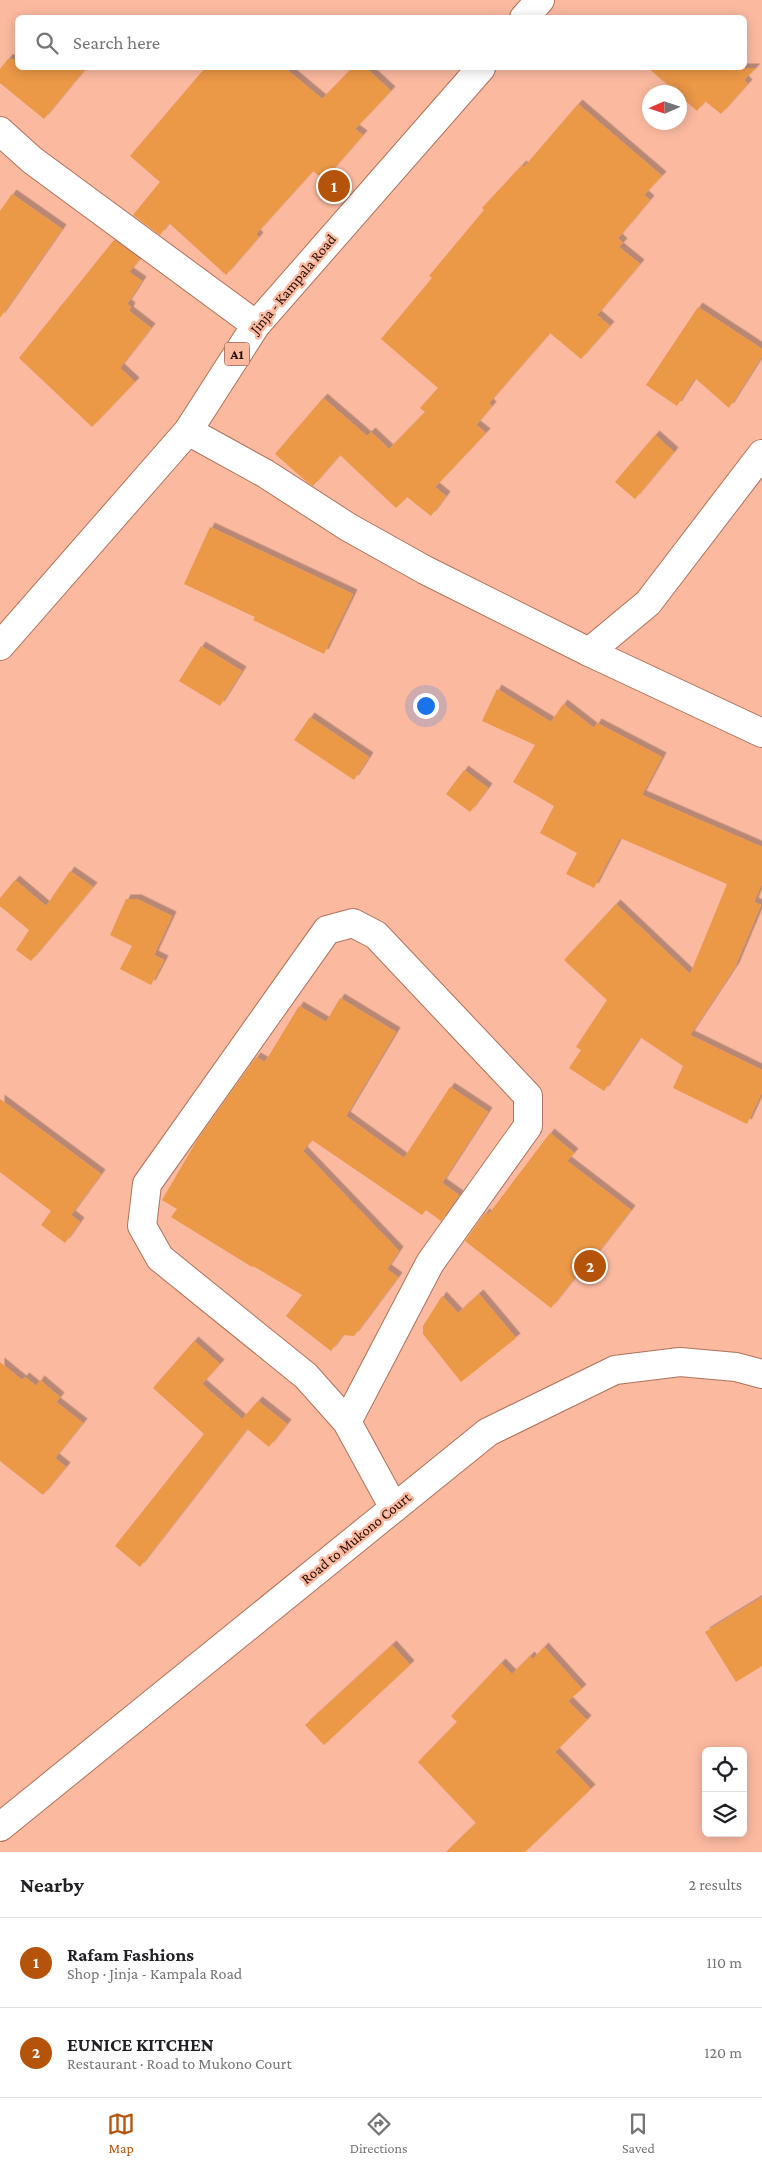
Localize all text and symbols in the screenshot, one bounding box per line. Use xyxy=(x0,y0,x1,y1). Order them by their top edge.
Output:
search box xyxy=(15,15,747,70)
icon: search xyxy=(33,29,61,57)
text: Search here xyxy=(73,32,160,53)
north arrow xyxy=(642,85,687,130)
pin: 1 xyxy=(318,167,350,205)
street label: Jinja - Kampala Road xyxy=(246,231,340,339)
road number: A1 xyxy=(224,342,250,366)
your location xyxy=(413,693,439,719)
pin: 2 xyxy=(574,1247,606,1285)
street label: Road to Mukono Court xyxy=(298,1488,415,1587)
map controls xyxy=(702,1747,747,1837)
button: locate xyxy=(702,1747,747,1792)
button: layers xyxy=(702,1792,747,1837)
text: Nearby xyxy=(20,1873,84,1897)
text: 2 results xyxy=(689,1876,742,1893)
text: Rafam Fashions xyxy=(67,1944,194,1965)
text: 1 xyxy=(33,1954,39,1971)
text: 110 m xyxy=(706,1954,742,1971)
text: Shop · Jinja - Kampala Road xyxy=(67,1965,242,1982)
text: EUNICE KITCHEN xyxy=(67,2034,214,2055)
text: 2 xyxy=(32,2044,40,2061)
text: 120 m xyxy=(704,2044,742,2061)
text: Restaurant · Road to Mukono Court xyxy=(67,2055,292,2072)
tab: Map xyxy=(107,2110,135,2156)
tab: Directions xyxy=(350,2110,408,2156)
tab: Saved xyxy=(622,2110,655,2156)

